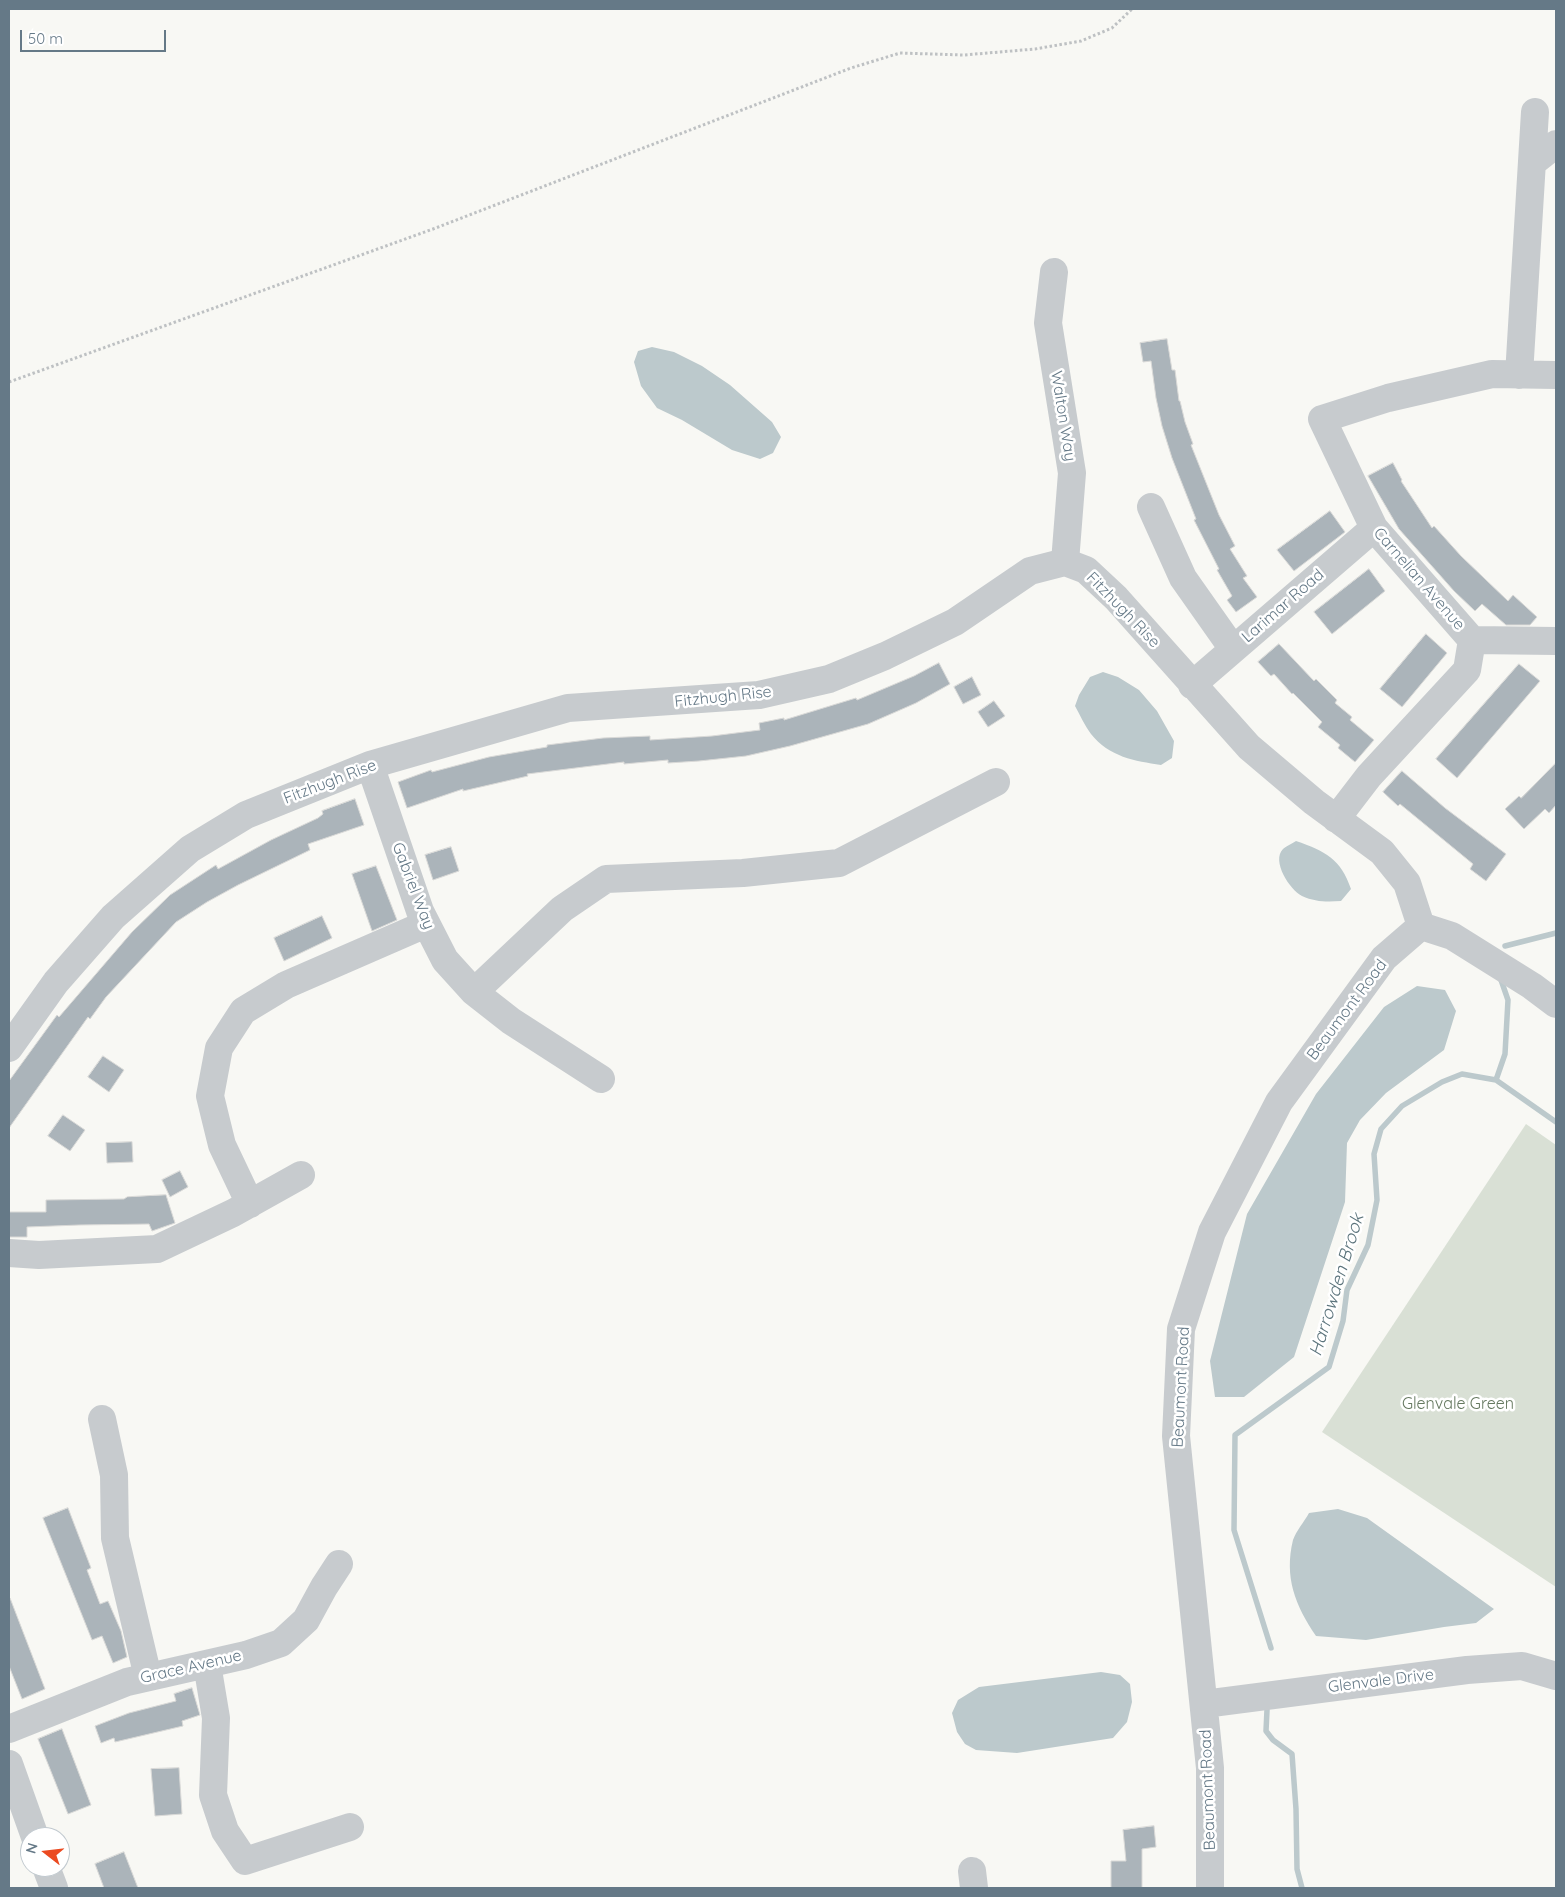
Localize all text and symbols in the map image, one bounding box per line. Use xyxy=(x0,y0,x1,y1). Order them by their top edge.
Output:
scale bar xyxy=(22,20,169,52)
text: 50 m xyxy=(28,29,63,48)
street label: Walton Way xyxy=(1046,369,1080,463)
street label: Carnelian Avenue xyxy=(1369,524,1469,634)
street label: Larimar Road xyxy=(1238,565,1328,647)
street label: Fitzhugh Rise xyxy=(1082,568,1164,652)
street label: Fitzhugh Rise xyxy=(673,682,773,712)
street label: Fitzhugh Rise xyxy=(281,756,379,808)
street label: Gabriel Way xyxy=(388,840,438,932)
street label: Beaumont Road xyxy=(1303,956,1391,1064)
water label: Harrowden Brook xyxy=(1305,1211,1369,1359)
street label: Beaumont Road xyxy=(1168,1326,1194,1448)
park label: Glenvale Green xyxy=(1402,1394,1514,1414)
street label: Grace Avenue xyxy=(139,1646,243,1688)
street label: Glenvale Drive xyxy=(1327,1665,1435,1697)
street label: Beaumont Road xyxy=(1196,1729,1220,1851)
north arrow xyxy=(20,1827,70,1877)
text: N xyxy=(21,1841,42,1856)

